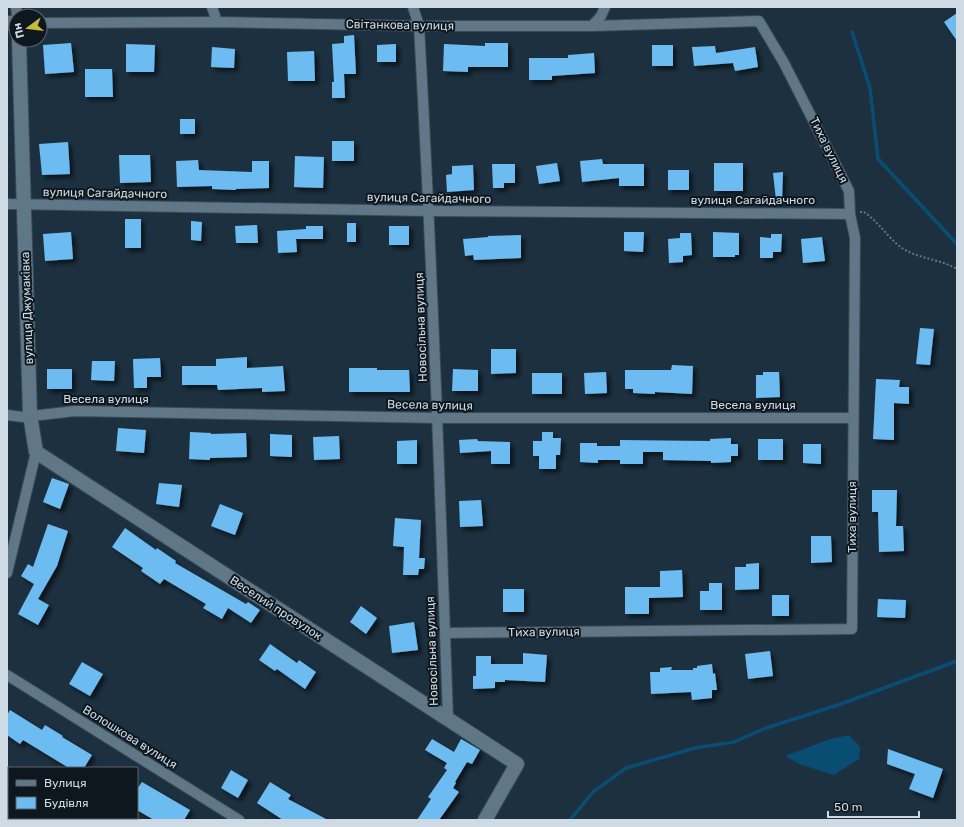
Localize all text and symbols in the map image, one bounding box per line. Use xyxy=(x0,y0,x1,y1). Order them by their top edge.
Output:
north arrow xyxy=(8,8,48,48)
street label: Світанкова вулиця xyxy=(346,17,454,33)
text: Пн xyxy=(11,21,27,39)
street label: Тиха вулиця xyxy=(807,115,851,185)
street label: вулиця Сагайдачного xyxy=(43,185,167,201)
street label: вулиця Сагайдачного xyxy=(367,190,491,206)
street label: вулиця Сагайдачного xyxy=(691,193,815,207)
street label: вулиця Джумаківка xyxy=(18,251,36,365)
street label: Новосільна вулиця xyxy=(412,272,430,382)
street label: Весела вулиця xyxy=(63,392,149,406)
street label: Весела вулиця xyxy=(387,397,473,413)
street label: Весела вулиця xyxy=(710,398,796,412)
street label: Тиха вулиця xyxy=(845,481,859,553)
street label: Веселий провулок xyxy=(227,573,325,643)
street label: Новосільна вулиця xyxy=(423,596,441,706)
street label: Тиха вулиця xyxy=(508,624,580,640)
street label: Волошкова вулиця xyxy=(80,702,180,772)
legend xyxy=(8,767,138,819)
text: Вулиця xyxy=(44,776,86,790)
scale bar xyxy=(828,793,919,819)
text: Будівля xyxy=(44,796,89,810)
text: 50 m xyxy=(834,800,862,814)

